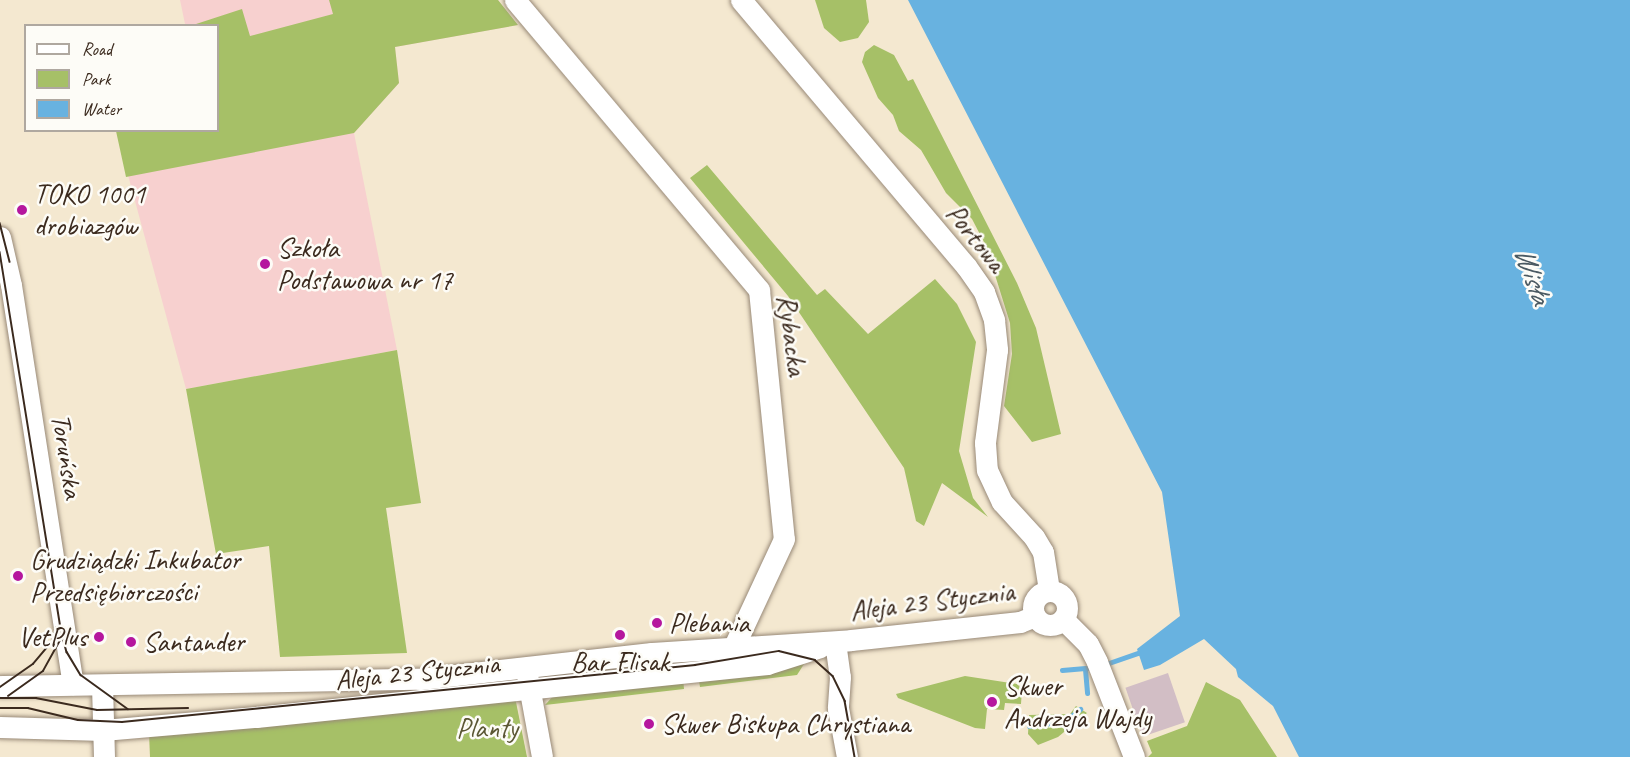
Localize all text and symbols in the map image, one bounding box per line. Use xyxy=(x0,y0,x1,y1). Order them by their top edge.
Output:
legend xyxy=(24,24,219,132)
text: Road xyxy=(82,38,112,60)
text: Park xyxy=(82,68,111,90)
text: Water xyxy=(82,98,121,120)
place label: TOKO 1001 drobiazgów xyxy=(34,177,145,243)
street label: Portowa xyxy=(939,197,1013,279)
marker: TOKO 1001 drobiazgów xyxy=(15,203,29,217)
place label: Szkoła Podstawowa nr 17 xyxy=(277,231,453,297)
water label: Wisła xyxy=(1507,242,1559,308)
marker: Szkoła Podstawowa nr 17 xyxy=(258,257,272,271)
street label: Rybacka xyxy=(770,292,814,378)
street label: Toruńska xyxy=(44,411,90,501)
place label: Grudziądzki Inkubator Przedsiębiorczości xyxy=(30,543,240,609)
marker: Grudziądzki Inkubator Przedsiębiorczości xyxy=(11,569,25,583)
street label: Aleja 23 Stycznia xyxy=(848,574,1016,628)
place label: Plebania xyxy=(669,606,750,640)
marker: Plebania xyxy=(650,616,664,630)
place label: VetPlus xyxy=(18,620,87,654)
place label: Santander xyxy=(143,625,244,659)
marker: Bar Flisak xyxy=(613,628,627,642)
marker: VetPlus xyxy=(92,630,106,644)
marker: Santander xyxy=(124,635,138,649)
place label: Bar Flisak xyxy=(571,645,669,679)
street label: Aleja 23 Stycznia xyxy=(333,647,501,697)
place label: Skwer Andrzeja Wajdy xyxy=(1004,669,1152,735)
marker: Skwer Andrzeja Wajdy xyxy=(985,695,999,709)
place label: Skwer Biskupa Chrystiana xyxy=(661,707,910,741)
park label: Planty xyxy=(456,711,518,745)
marker: Skwer Biskupa Chrystiana xyxy=(642,717,656,731)

